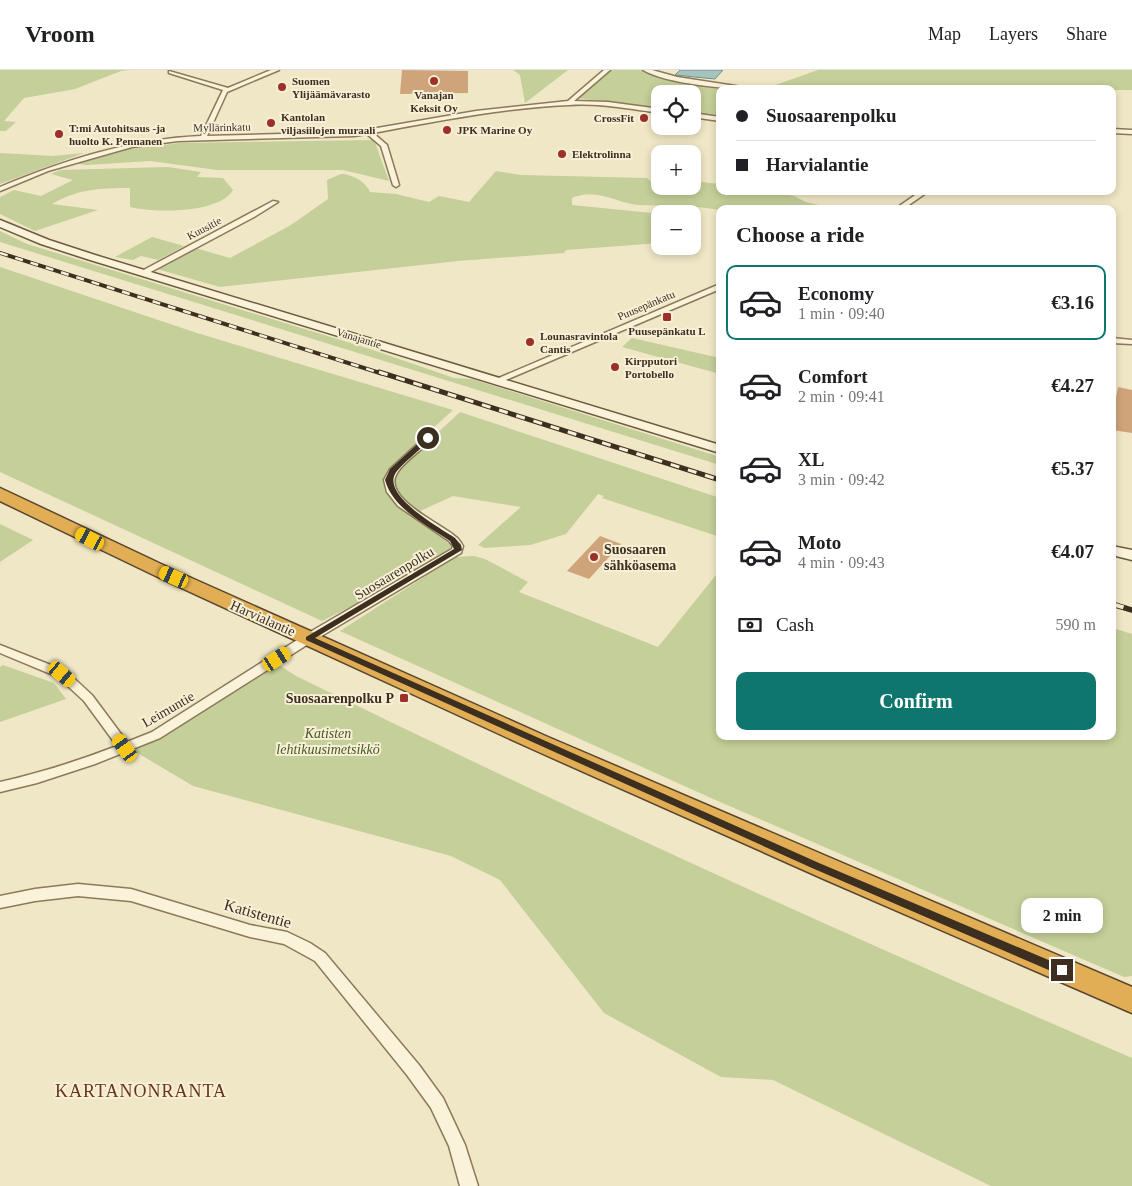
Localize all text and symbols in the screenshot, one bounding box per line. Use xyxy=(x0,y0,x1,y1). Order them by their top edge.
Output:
text: Vroom xyxy=(25,21,95,47)
text: Map xyxy=(928,24,961,44)
text: Layers xyxy=(989,24,1038,44)
text: Share xyxy=(1066,24,1107,44)
place label: Suomen Ylijäämävarasto xyxy=(292,75,371,100)
marker: Vanajan Keksit Oy xyxy=(428,75,440,87)
marker: Suomen Ylijäämävarasto xyxy=(276,81,288,93)
map controls xyxy=(651,85,701,255)
button: locate xyxy=(651,85,701,135)
place label: Vanajan Keksit Oy xyxy=(410,89,458,114)
text: Suosaarenpolku xyxy=(766,105,897,126)
place label: Kantolan viljasiilojen muraali xyxy=(281,111,375,136)
place label: CrossFit xyxy=(594,112,634,124)
marker: CrossFit xyxy=(638,112,650,124)
marker: Kantolan viljasiilojen muraali xyxy=(265,117,277,129)
street label: Myllärinkatu xyxy=(193,120,251,134)
place label: T:mi Autohitsaus -ja huolto K. Pennanen xyxy=(69,122,166,147)
marker: JPK Marine Oy xyxy=(441,124,453,136)
place label: JPK Marine Oy xyxy=(457,124,533,136)
marker: T:mi Autohitsaus -ja huolto K. Pennanen xyxy=(53,128,65,140)
button: + xyxy=(651,145,701,195)
marker: Elektrolinna xyxy=(556,148,568,160)
place label: Elektrolinna xyxy=(572,148,632,160)
text: Harvialantie xyxy=(766,154,868,175)
button: − xyxy=(651,205,701,255)
street label: Kuusitie xyxy=(185,214,223,242)
text: Choose a ride xyxy=(736,222,864,247)
icon: car xyxy=(738,280,783,325)
text: Economy xyxy=(798,283,874,304)
street label: Puusepänkatu xyxy=(616,287,677,322)
text: €3.16 xyxy=(1051,292,1094,313)
text: 1 min · 09:40 xyxy=(798,305,885,322)
marker: Puusepänkatu L xyxy=(661,311,673,323)
street label: Vanajantie xyxy=(335,325,383,351)
place label: Puusepänkatu L xyxy=(628,325,706,337)
place label: Lounasravintola Cantis xyxy=(540,330,618,355)
marker: Lounasravintola Cantis xyxy=(524,336,536,348)
place label: Kirpputori Portobello xyxy=(625,355,677,380)
marker: Kirpputori Portobello xyxy=(609,361,621,373)
icon: car xyxy=(738,363,783,408)
text: Comfort xyxy=(798,366,868,387)
text: €4.27 xyxy=(1051,375,1094,396)
text: 2 min · 09:41 xyxy=(798,388,885,405)
route start xyxy=(417,427,439,449)
icon: car xyxy=(738,446,783,491)
text: XL xyxy=(798,449,824,470)
text: €5.37 xyxy=(1051,458,1094,479)
text: 3 min · 09:42 xyxy=(798,471,885,488)
car xyxy=(73,526,106,552)
icon: car xyxy=(738,529,783,574)
text: Moto xyxy=(798,532,841,553)
text: €4.07 xyxy=(1051,541,1094,562)
place label: Suosaaren sähköasema xyxy=(604,542,676,573)
street label: Suosaarenpolku xyxy=(352,544,436,603)
marker: Suosaaren sähköasema xyxy=(588,551,600,563)
text: 4 min · 09:43 xyxy=(798,554,885,571)
car xyxy=(157,564,190,590)
street label: Harvialantie xyxy=(228,598,297,639)
icon: cash xyxy=(736,611,764,639)
text: Cash xyxy=(776,614,814,635)
text: 590 m xyxy=(1056,616,1096,633)
car xyxy=(260,645,293,673)
car xyxy=(45,659,78,689)
button: Confirm xyxy=(736,672,1096,730)
street label: Leimuntie xyxy=(140,689,197,730)
place label: Suosaarenpolku P xyxy=(286,691,394,706)
marker: Suosaarenpolku P xyxy=(398,692,410,704)
park label: Katisten lehtikuusimetsikkö xyxy=(276,726,380,757)
car xyxy=(110,731,139,765)
street label: Katistentie xyxy=(222,896,294,931)
callout: 2 min xyxy=(1021,898,1103,932)
text: 2 min xyxy=(1043,907,1081,924)
route end xyxy=(1051,959,1073,981)
district label: KARTANONRANTA xyxy=(55,1081,227,1101)

